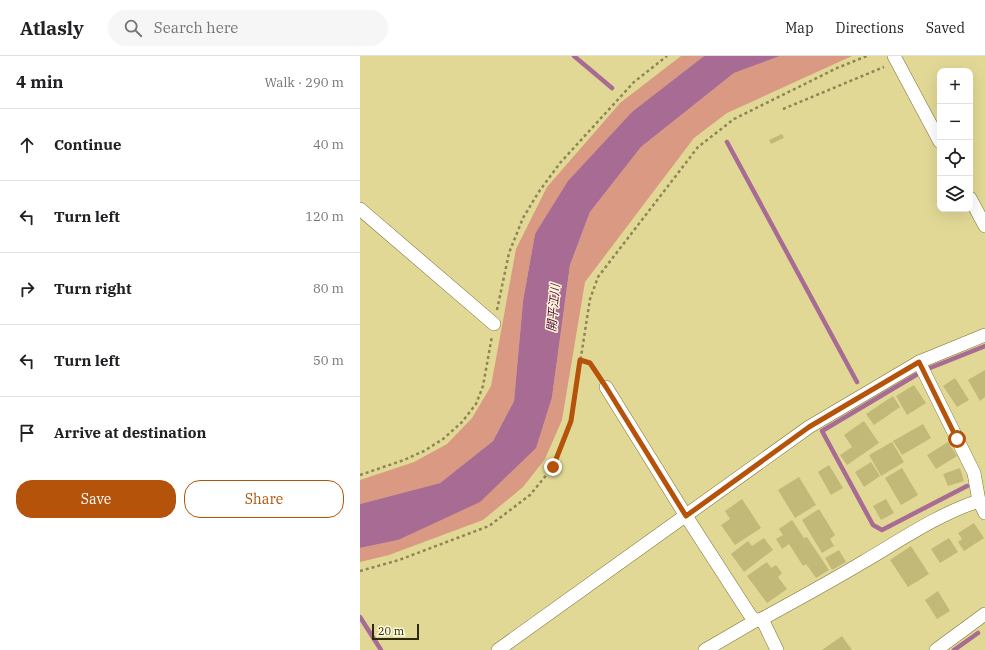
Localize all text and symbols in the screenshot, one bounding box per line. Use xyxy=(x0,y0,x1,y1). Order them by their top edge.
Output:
search box xyxy=(108,10,388,46)
text: Atlasly xyxy=(20,16,84,40)
icon: search xyxy=(122,17,144,39)
text: Search here xyxy=(154,18,238,37)
text: Map xyxy=(785,19,814,37)
text: Directions xyxy=(836,19,904,37)
text: Saved xyxy=(926,19,965,37)
map controls xyxy=(937,68,973,212)
button: + xyxy=(937,68,973,104)
text: 4 min xyxy=(16,71,64,93)
text: Walk · 290 m xyxy=(265,74,344,91)
button: − xyxy=(937,104,973,140)
icon: ahead xyxy=(16,134,38,156)
text: Continue xyxy=(54,135,121,154)
text: 40 m xyxy=(313,136,344,153)
button: locate xyxy=(937,140,973,176)
button: layers xyxy=(937,176,973,212)
icon: left xyxy=(16,206,38,228)
text: Turn left xyxy=(54,207,120,226)
text: 120 m xyxy=(305,208,344,225)
icon: right xyxy=(16,278,38,300)
text: Turn right xyxy=(54,279,132,298)
text: 80 m xyxy=(313,280,344,297)
water label: 開平江川 xyxy=(543,281,563,333)
icon: left xyxy=(16,350,38,372)
text: Turn left xyxy=(54,351,120,370)
text: 50 m xyxy=(313,352,344,369)
icon: arrive xyxy=(16,422,38,444)
text: Arrive at destination xyxy=(54,423,206,442)
route start xyxy=(948,430,966,448)
route end xyxy=(544,458,562,476)
button: Save xyxy=(16,480,176,518)
button: Share xyxy=(184,480,344,518)
scale bar xyxy=(372,622,419,641)
text: 20 m xyxy=(378,624,404,638)

